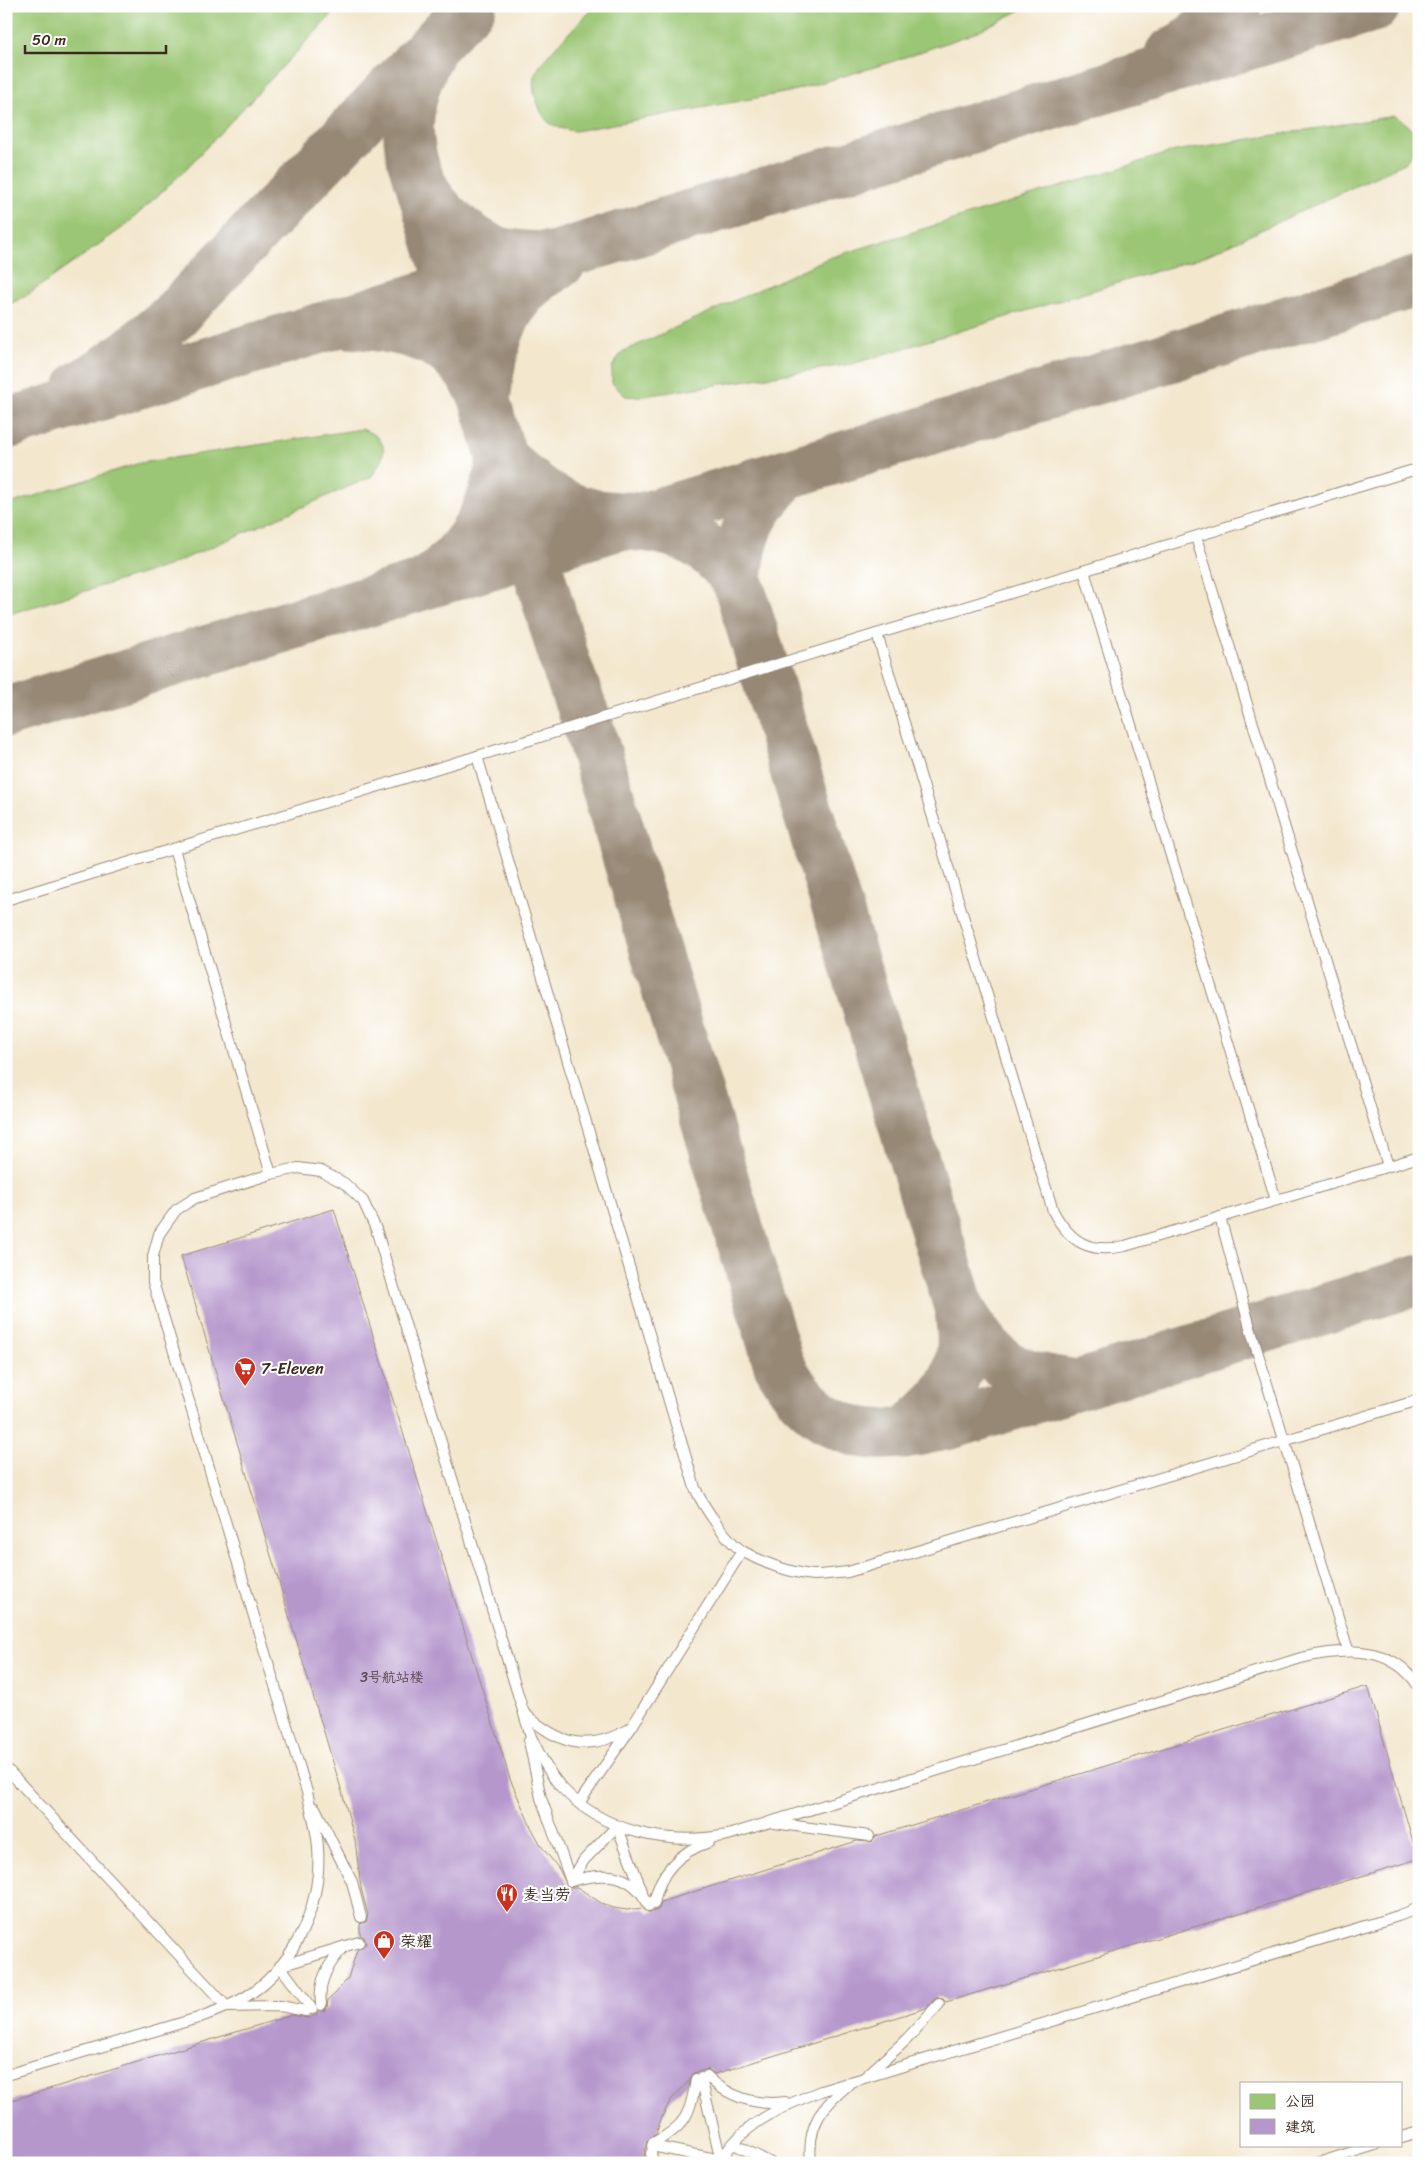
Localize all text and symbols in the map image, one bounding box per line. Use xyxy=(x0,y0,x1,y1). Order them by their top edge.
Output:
scale bar xyxy=(25,22,166,54)
text: 50 m xyxy=(32,27,67,53)
place label: 7-Eleven xyxy=(261,1354,324,1383)
supermarket icon: 7-Eleven xyxy=(233,1356,257,1387)
house number: 3号航站楼 xyxy=(360,1665,424,1690)
place label: 麦当劳 xyxy=(523,1880,571,1909)
restaurant icon: 麦当劳 xyxy=(495,1882,519,1913)
place label: 荣耀 xyxy=(400,1927,432,1956)
shop icon: 荣耀 xyxy=(372,1929,396,1960)
legend xyxy=(1240,2082,1402,2146)
text: 公园 xyxy=(1285,2088,1315,2114)
text: 建筑 xyxy=(1285,2114,1315,2140)

